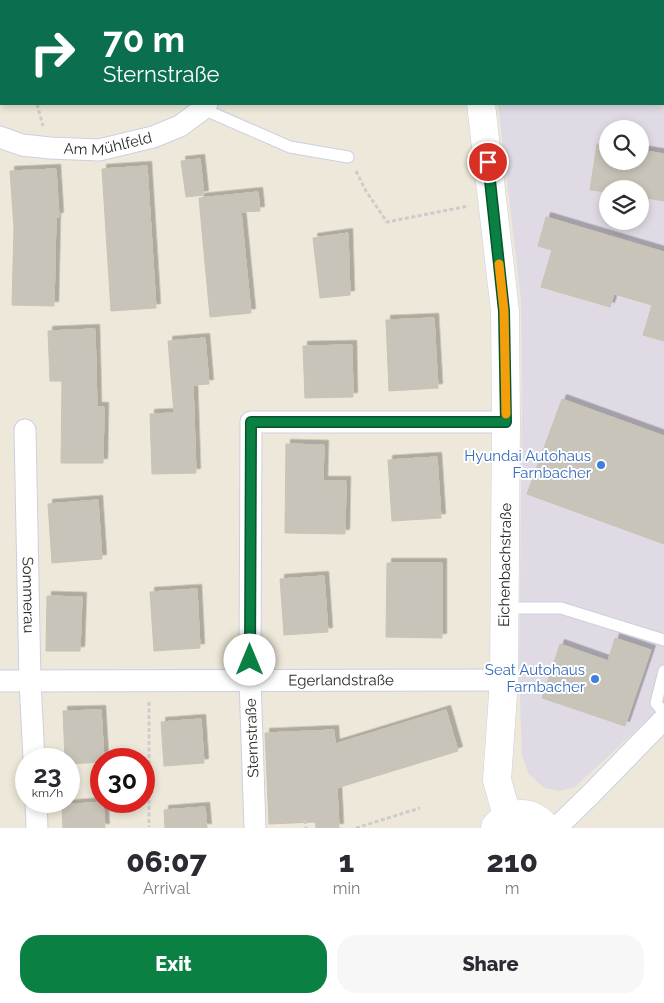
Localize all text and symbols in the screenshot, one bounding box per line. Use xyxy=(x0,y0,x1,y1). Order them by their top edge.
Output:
text: 70 m xyxy=(103,19,185,60)
icon: right xyxy=(20,20,85,85)
text: Sternstraße xyxy=(103,61,220,87)
map controls xyxy=(599,120,649,230)
button: search xyxy=(599,120,649,170)
street label: Am Mühlfeld xyxy=(63,129,154,159)
pin xyxy=(467,141,509,183)
icon: arrive xyxy=(474,148,502,176)
button: layers xyxy=(599,180,649,230)
place label: Hyundai Autohaus Farnbacher xyxy=(464,447,592,482)
marker: Hyundai Autohaus Farnbacher xyxy=(595,459,607,471)
street label: Eichenbachstraße xyxy=(495,503,515,627)
street label: Sommerau xyxy=(19,556,38,634)
position arrow xyxy=(223,633,275,685)
place label: Seat Autohaus Farnbacher xyxy=(485,661,586,696)
street label: Egerlandstraße xyxy=(288,671,394,689)
marker: Seat Autohaus Farnbacher xyxy=(589,673,601,685)
street label: Sternstraße xyxy=(242,698,262,778)
speed limit sign: 30 xyxy=(90,748,155,813)
text: 23 xyxy=(33,759,62,789)
text: km/h xyxy=(32,786,63,800)
text: 06:07 xyxy=(126,844,207,879)
text: 1 xyxy=(339,844,354,879)
text: 210 xyxy=(487,844,538,879)
text: Arrival xyxy=(143,879,190,898)
text: min xyxy=(333,879,360,898)
text: m xyxy=(505,879,520,898)
button: Exit xyxy=(20,935,327,993)
button: Share xyxy=(337,935,644,993)

